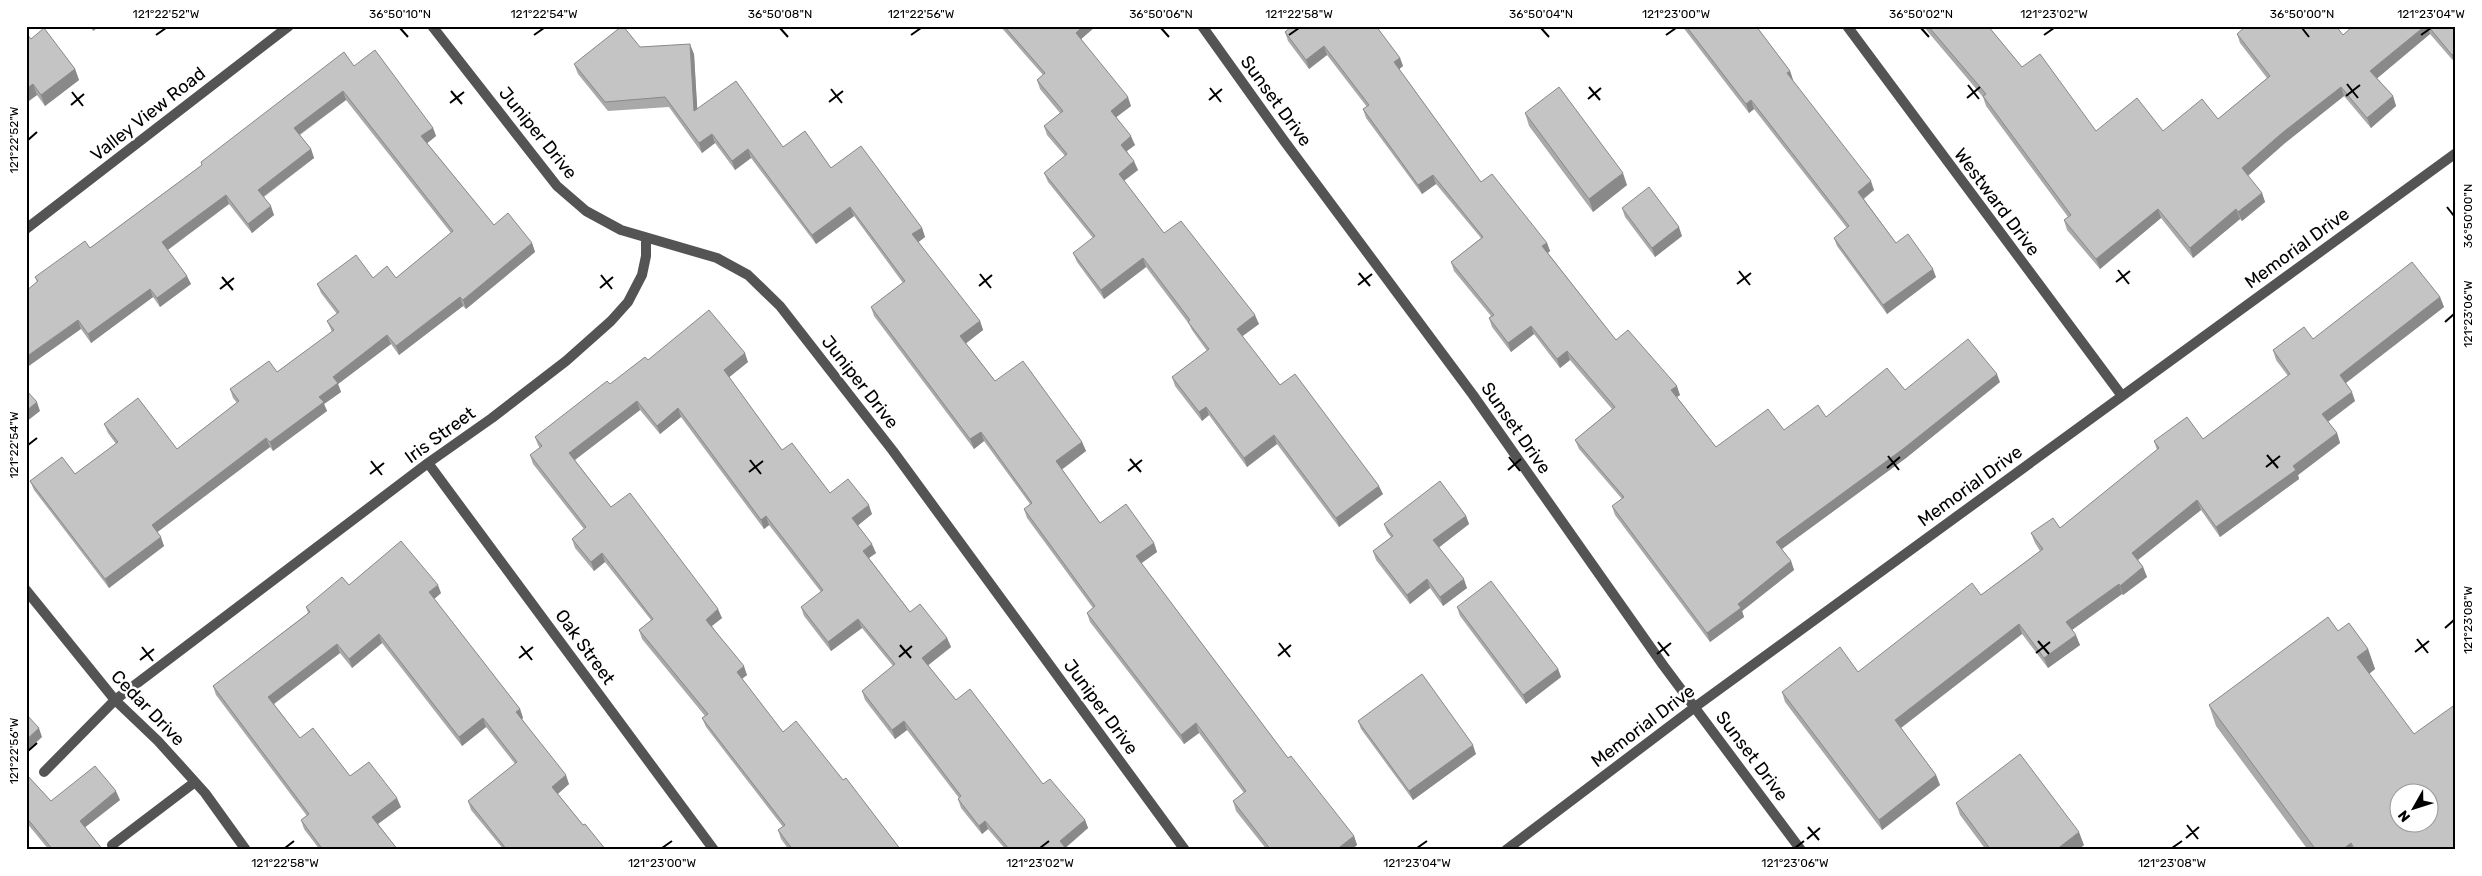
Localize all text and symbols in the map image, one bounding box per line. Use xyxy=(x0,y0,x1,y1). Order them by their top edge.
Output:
text: 121°22'52"W xyxy=(133,7,200,21)
text: 36°50'10"N xyxy=(369,7,431,21)
text: 121°22'54"W xyxy=(510,7,578,21)
text: 36°50'08"N xyxy=(748,7,812,21)
text: 121°22'56"W xyxy=(888,7,955,21)
text: 36°50'06"N xyxy=(1129,7,1193,21)
text: 121°22'58"W xyxy=(1265,7,1333,21)
text: 36°50'04"N xyxy=(1509,7,1573,21)
text: 121°23'00"W xyxy=(1642,7,1710,21)
text: 36°50'02"N xyxy=(1889,7,1953,21)
text: 121°23'02"W xyxy=(2020,7,2088,21)
text: 36°50'00"N xyxy=(2270,7,2334,21)
text: 121°23'04"W xyxy=(2397,7,2465,21)
street label: Sunset Drive xyxy=(1236,51,1316,151)
street label: Valley View Road xyxy=(86,62,210,166)
street label: Juniper Drive xyxy=(494,82,582,184)
text: 121°22'52"W xyxy=(7,106,21,173)
street label: Westward Drive xyxy=(1949,144,2045,260)
text: 36°50'00"N xyxy=(2461,184,2475,248)
street label: Memorial Drive xyxy=(2240,203,2354,293)
text: 121°23'06"W xyxy=(2461,280,2475,348)
street label: Juniper Drive xyxy=(817,331,903,433)
street label: Sunset Drive xyxy=(1476,378,1556,478)
street label: Iris Street xyxy=(400,402,480,468)
text: 121°22'54"W xyxy=(7,411,21,479)
street label: Memorial Drive xyxy=(1913,441,2027,531)
text: 121°23'08"W xyxy=(2461,586,2475,654)
street label: Oak Street xyxy=(550,605,620,689)
street label: Juniper Drive xyxy=(1059,655,1143,759)
street label: Cedar Drive xyxy=(106,666,190,750)
street label: Memorial Drive xyxy=(1587,680,1699,772)
street label: Sunset Drive xyxy=(1711,707,1793,805)
text: 121°22'56"W xyxy=(7,717,21,784)
north arrow xyxy=(2390,784,2440,834)
text: N xyxy=(2395,807,2414,825)
text: 121°22'58"W xyxy=(251,856,319,870)
text: 121°23'00"W xyxy=(628,856,696,870)
text: 121°23'02"W xyxy=(1006,856,1074,870)
text: 121°23'04"W xyxy=(1383,856,1451,870)
text: 121°23'06"W xyxy=(1761,856,1829,870)
text: 121°23'08"W xyxy=(2138,856,2206,870)

